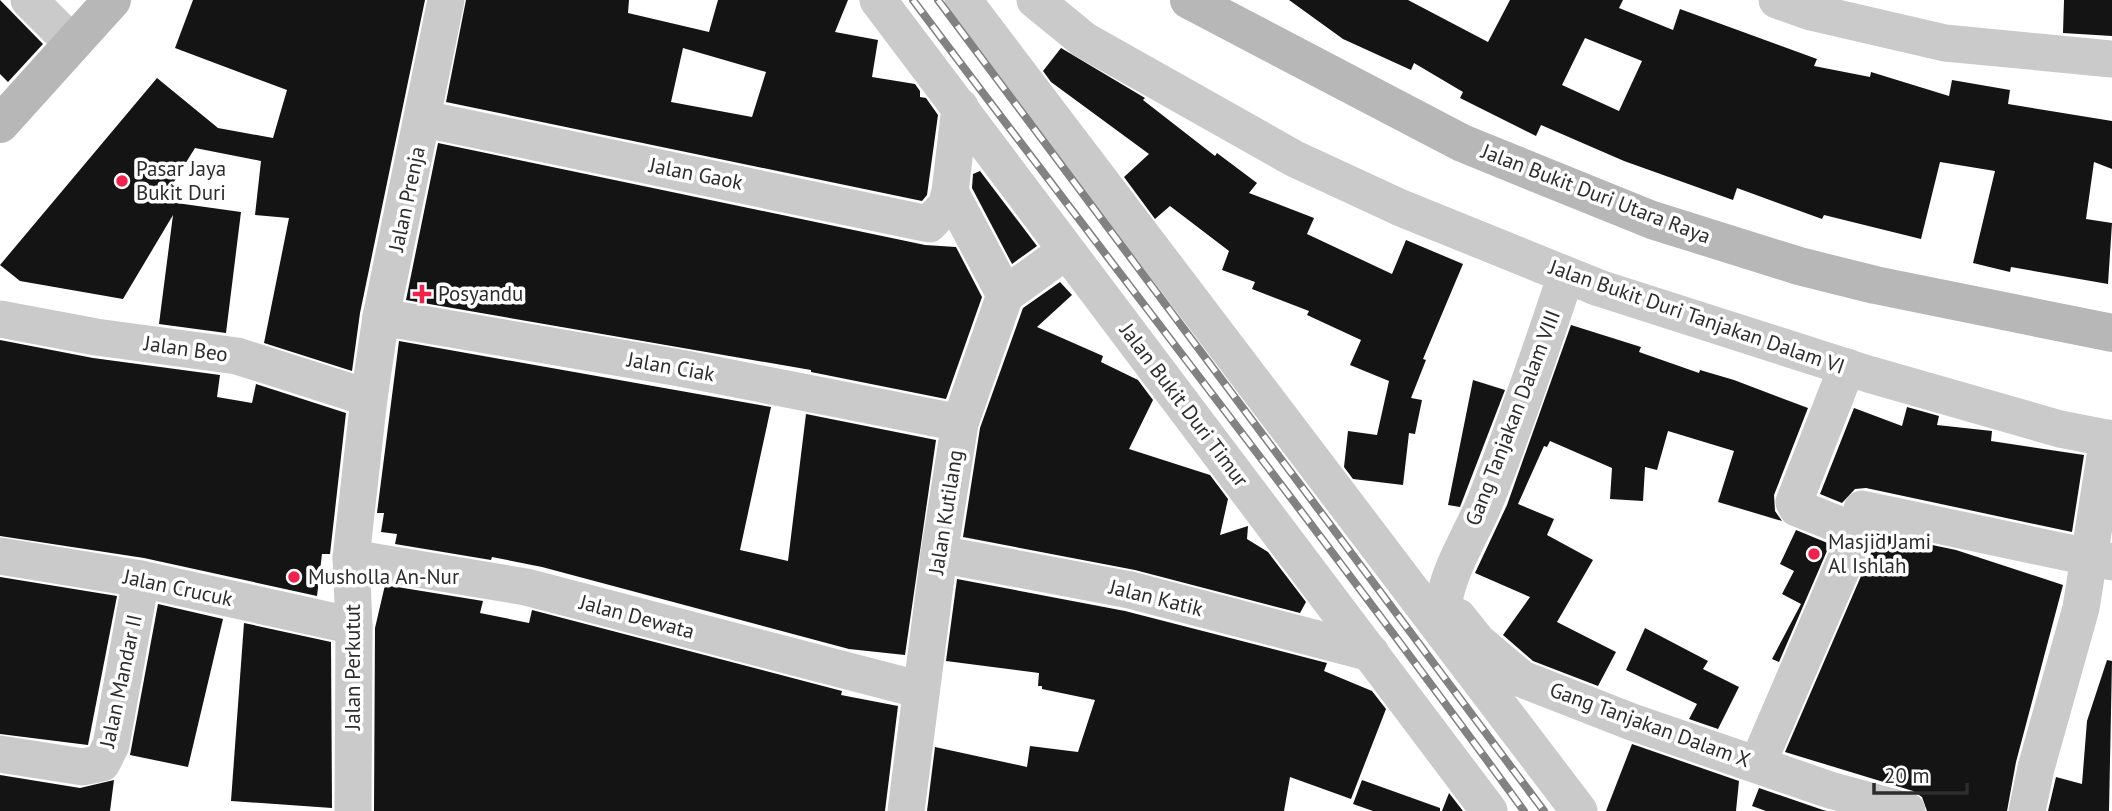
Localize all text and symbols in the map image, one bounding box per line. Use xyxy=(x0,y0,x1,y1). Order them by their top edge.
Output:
street label: Jalan Bukit Duri Utara Raya xyxy=(1477,137,1714,250)
street label: Jalan Prenja xyxy=(382,144,431,255)
street label: Jalan Gaok xyxy=(646,151,745,196)
place label: Pasar Jaya Bukit Duri xyxy=(136,155,226,206)
marker: Pasar Jaya Bukit Duri xyxy=(114,173,130,189)
street label: Jalan Bukit Duri Tanjakan Dalam VI xyxy=(1545,253,1848,380)
place label: Posyandu xyxy=(438,280,523,307)
marker: Posyandu xyxy=(412,284,432,304)
street label: Gang Tanjakan Dalam VIII xyxy=(1459,306,1566,530)
street label: Jalan Bukit Duri Timur xyxy=(1114,317,1255,492)
street label: Jalan Beo xyxy=(142,329,230,368)
street label: Jalan Ciak xyxy=(624,345,717,387)
street label: Jalan Kutilang xyxy=(922,448,969,577)
place label: Masjid Jami Al Ishlah xyxy=(1828,528,1931,579)
marker: Masjid Jami Al Ishlah xyxy=(1806,546,1822,562)
street label: Jalan Crucuk xyxy=(120,563,235,612)
place label: Musholla An-Nur xyxy=(308,563,459,590)
marker: Musholla An-Nur xyxy=(286,569,302,585)
street label: Jalan Katik xyxy=(1105,573,1206,622)
street label: Jalan Dewata xyxy=(576,588,697,645)
street label: Jalan Perkutut xyxy=(339,604,366,731)
street label: Jalan Mandar II xyxy=(93,612,148,751)
street label: Gang Tanjakan Dalam X xyxy=(1546,676,1754,773)
scale bar xyxy=(1874,752,1967,796)
text: 20 m xyxy=(1884,762,1930,789)

